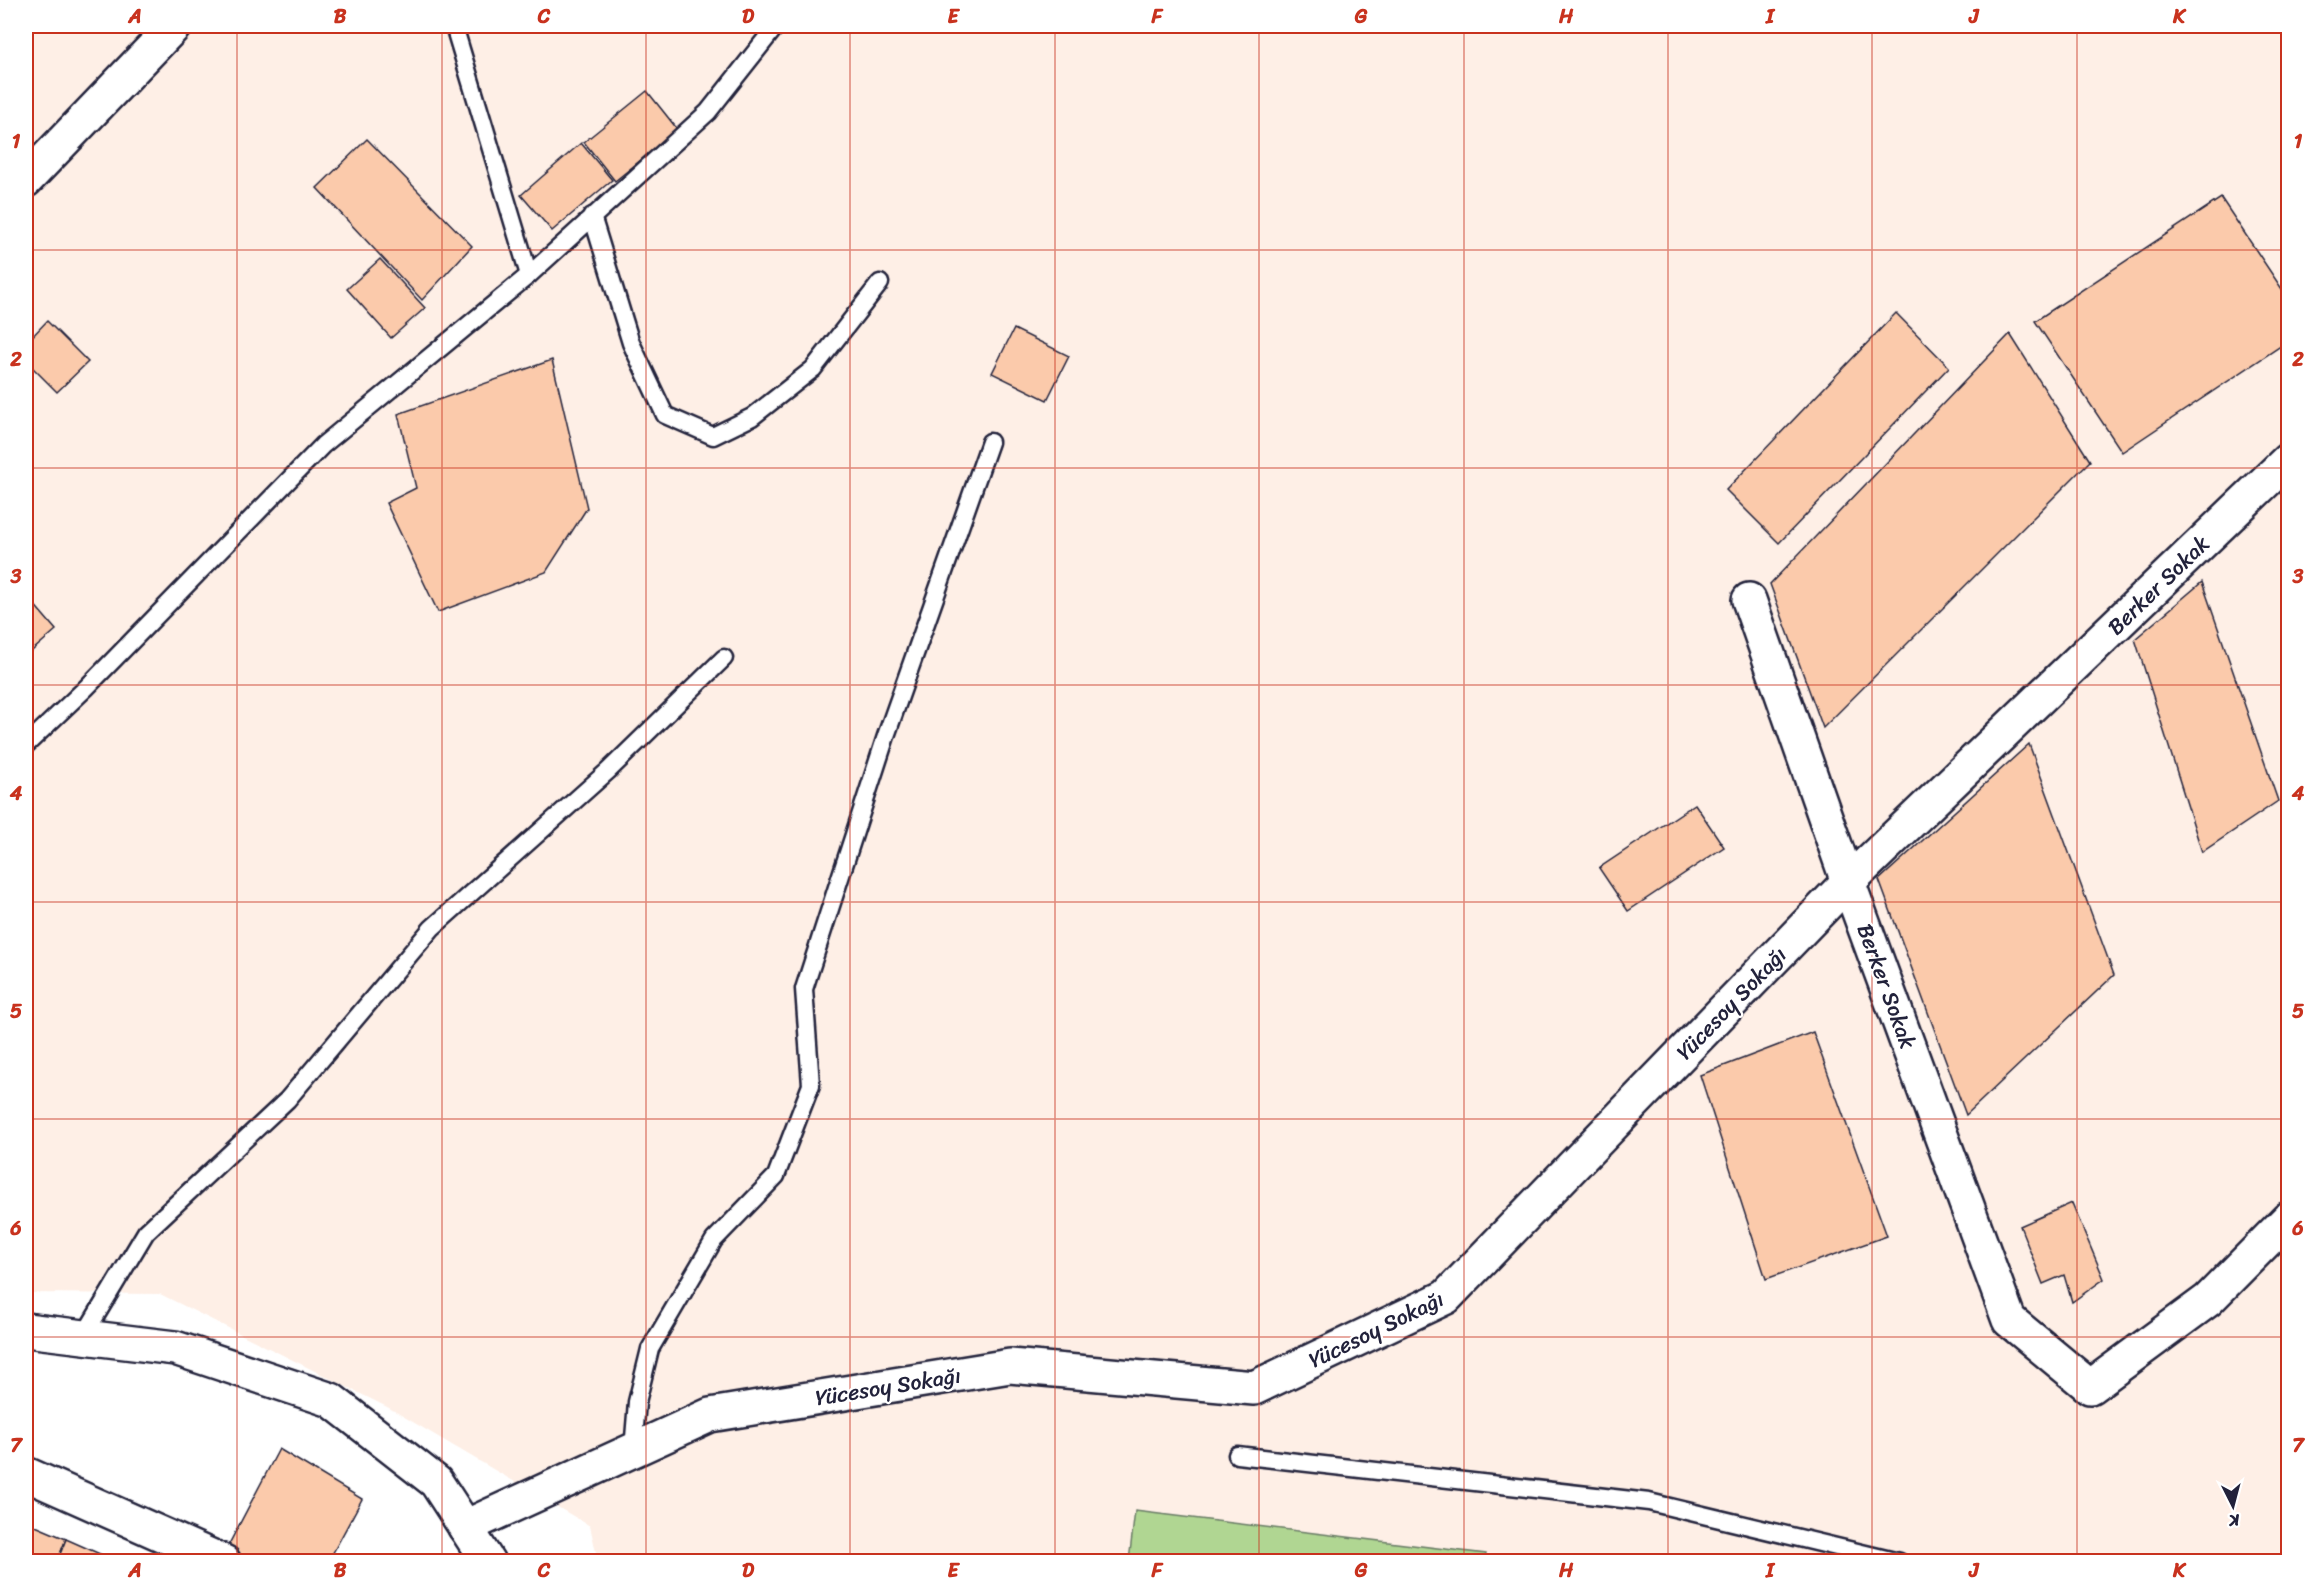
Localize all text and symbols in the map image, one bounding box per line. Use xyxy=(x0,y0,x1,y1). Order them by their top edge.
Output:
text: A xyxy=(127,0,142,34)
text: B xyxy=(334,0,347,34)
text: C xyxy=(537,0,551,34)
text: D xyxy=(742,0,755,34)
text: E xyxy=(947,0,960,34)
text: F xyxy=(1151,0,1164,34)
text: G xyxy=(1354,0,1368,34)
text: H xyxy=(1558,0,1574,34)
text: I xyxy=(1765,0,1776,34)
text: J xyxy=(1968,0,1980,34)
text: K xyxy=(2172,0,2187,34)
text: 1 xyxy=(12,124,21,159)
text: 1 xyxy=(2294,124,2303,159)
text: 2 xyxy=(9,342,22,377)
text: 2 xyxy=(2291,342,2304,377)
street label: Berker Sokak xyxy=(2098,526,2219,645)
text: 3 xyxy=(10,559,22,594)
text: 3 xyxy=(2292,559,2304,594)
text: 4 xyxy=(9,776,23,811)
text: 4 xyxy=(2291,776,2305,811)
street label: Berker Sokak xyxy=(1846,918,1927,1055)
street label: Yücesoy Sokağı xyxy=(1666,937,1796,1070)
text: 5 xyxy=(10,994,22,1029)
text: 5 xyxy=(2292,994,2304,1029)
text: 6 xyxy=(9,1211,22,1246)
text: 6 xyxy=(2291,1211,2304,1246)
street label: Yücesoy Sokağı xyxy=(1302,1280,1451,1379)
street label: Yücesoy Sokağı xyxy=(813,1356,964,1417)
text: 7 xyxy=(10,1428,23,1463)
text: 7 xyxy=(2292,1428,2305,1463)
north arrow xyxy=(2203,1476,2263,1536)
text: K xyxy=(2227,1505,2242,1535)
text: A xyxy=(127,1553,142,1587)
text: B xyxy=(334,1553,347,1587)
text: C xyxy=(537,1553,551,1587)
text: D xyxy=(742,1553,755,1587)
text: E xyxy=(947,1553,960,1587)
text: F xyxy=(1151,1553,1164,1587)
text: G xyxy=(1354,1553,1368,1587)
text: H xyxy=(1558,1553,1574,1587)
text: I xyxy=(1765,1553,1776,1587)
text: J xyxy=(1968,1553,1980,1587)
text: K xyxy=(2172,1553,2187,1587)

